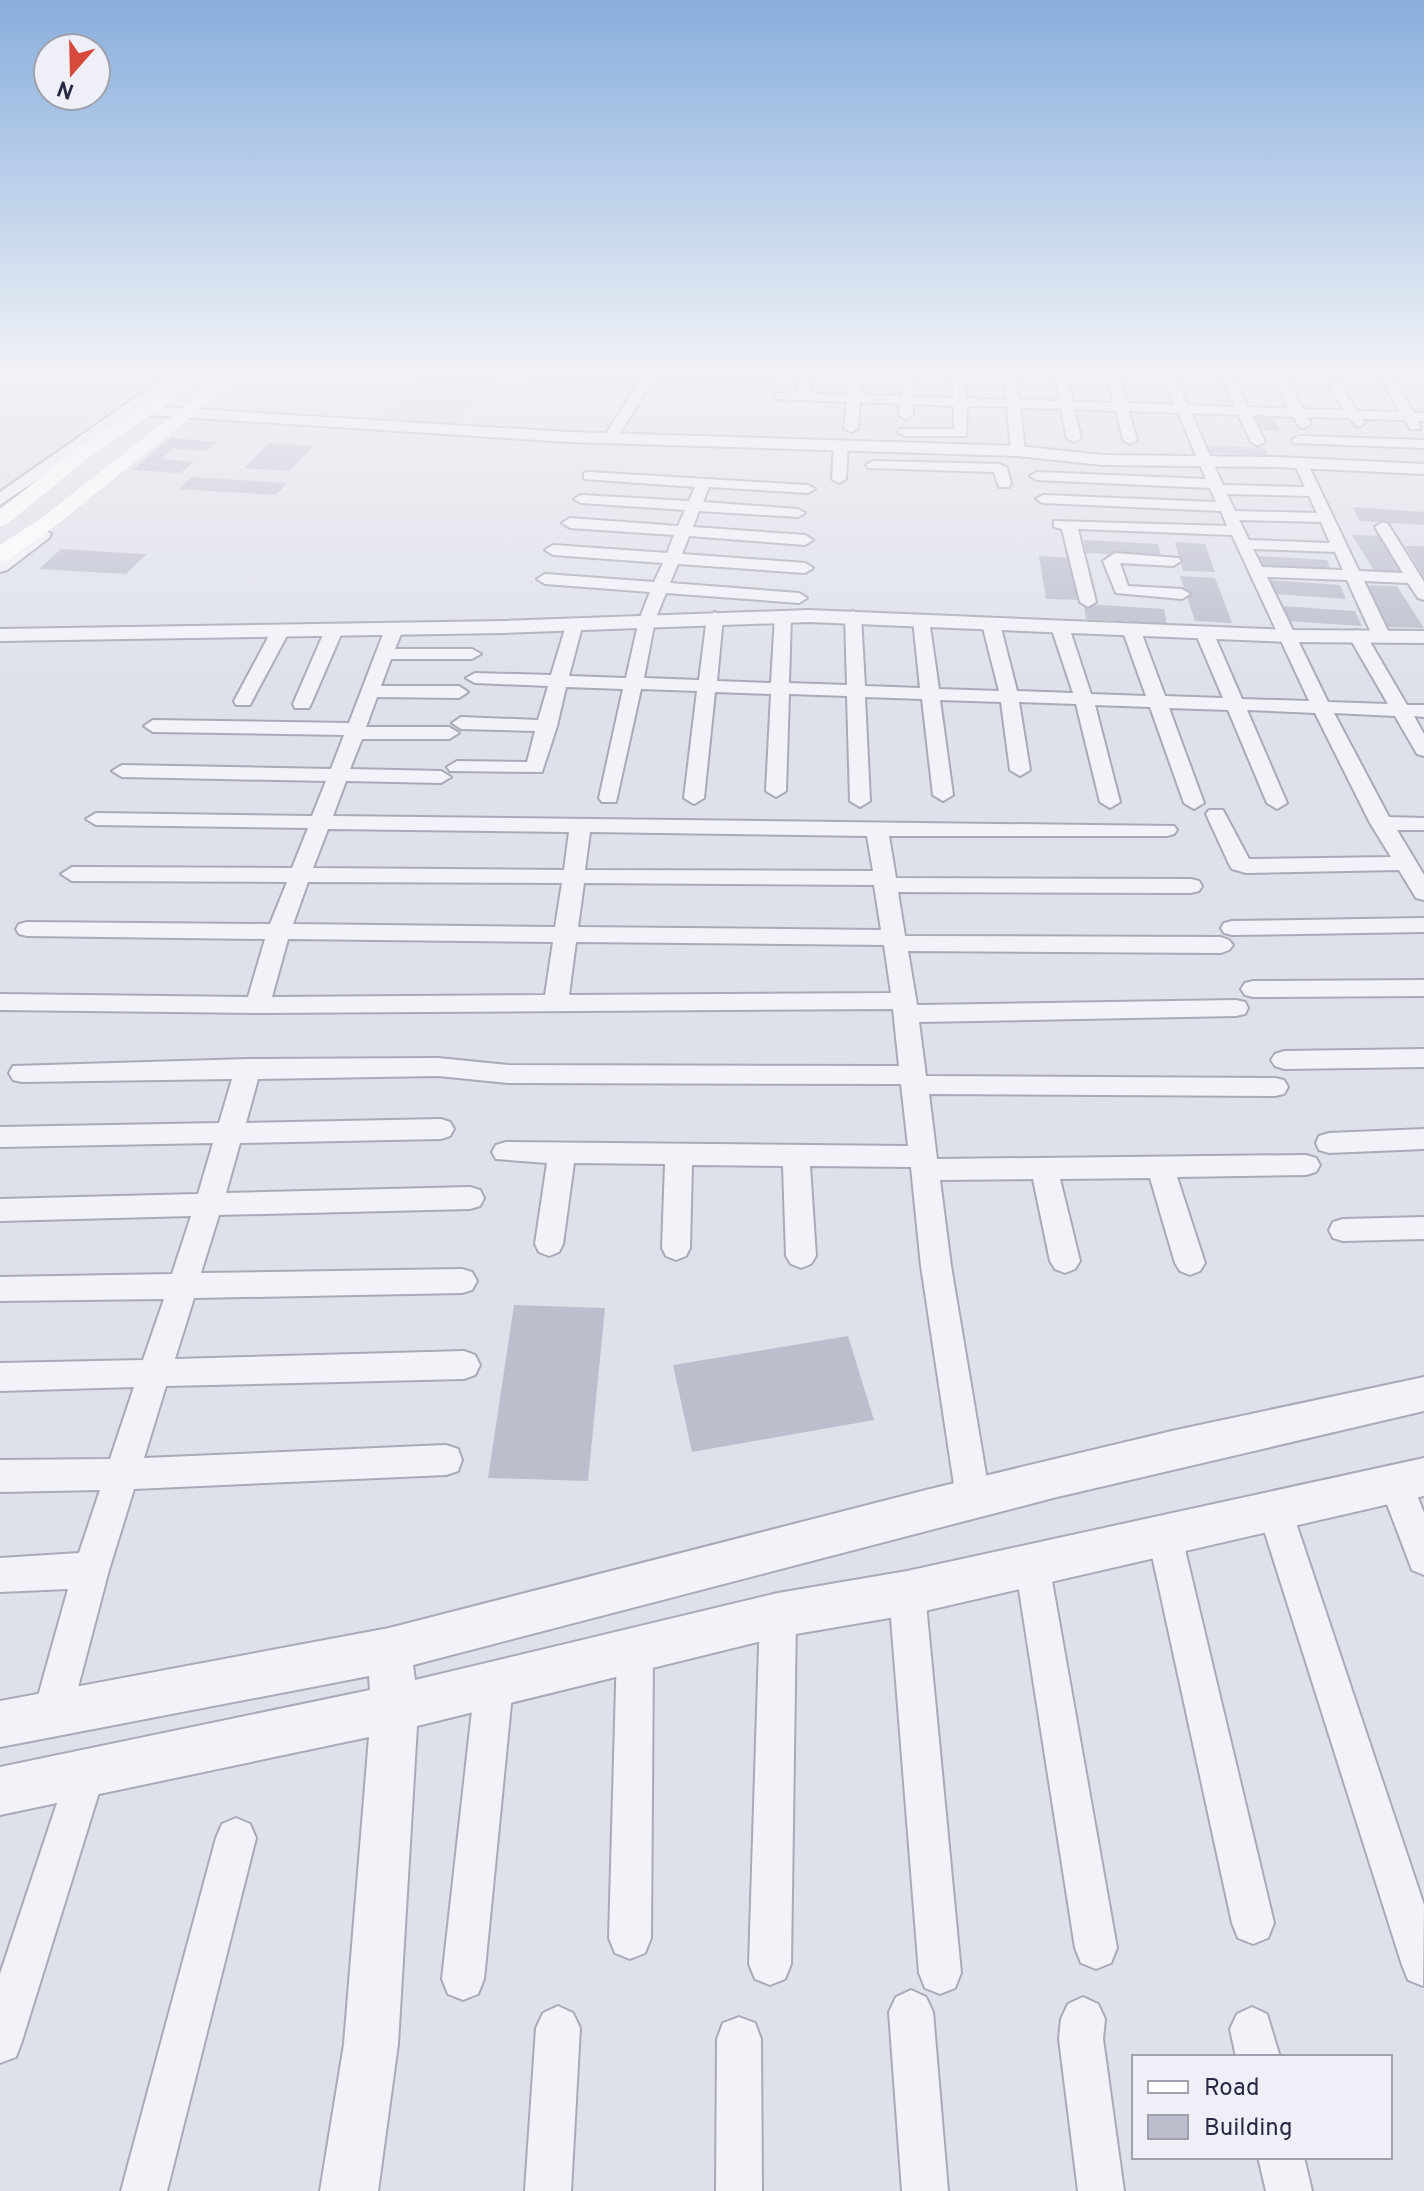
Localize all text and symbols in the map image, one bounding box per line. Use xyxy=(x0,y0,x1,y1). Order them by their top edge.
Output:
north arrow xyxy=(32,32,112,112)
text: N xyxy=(54,73,78,104)
legend xyxy=(1132,2055,1392,2159)
text: Road xyxy=(1204,2074,1260,2104)
text: Building xyxy=(1204,2114,1293,2144)

